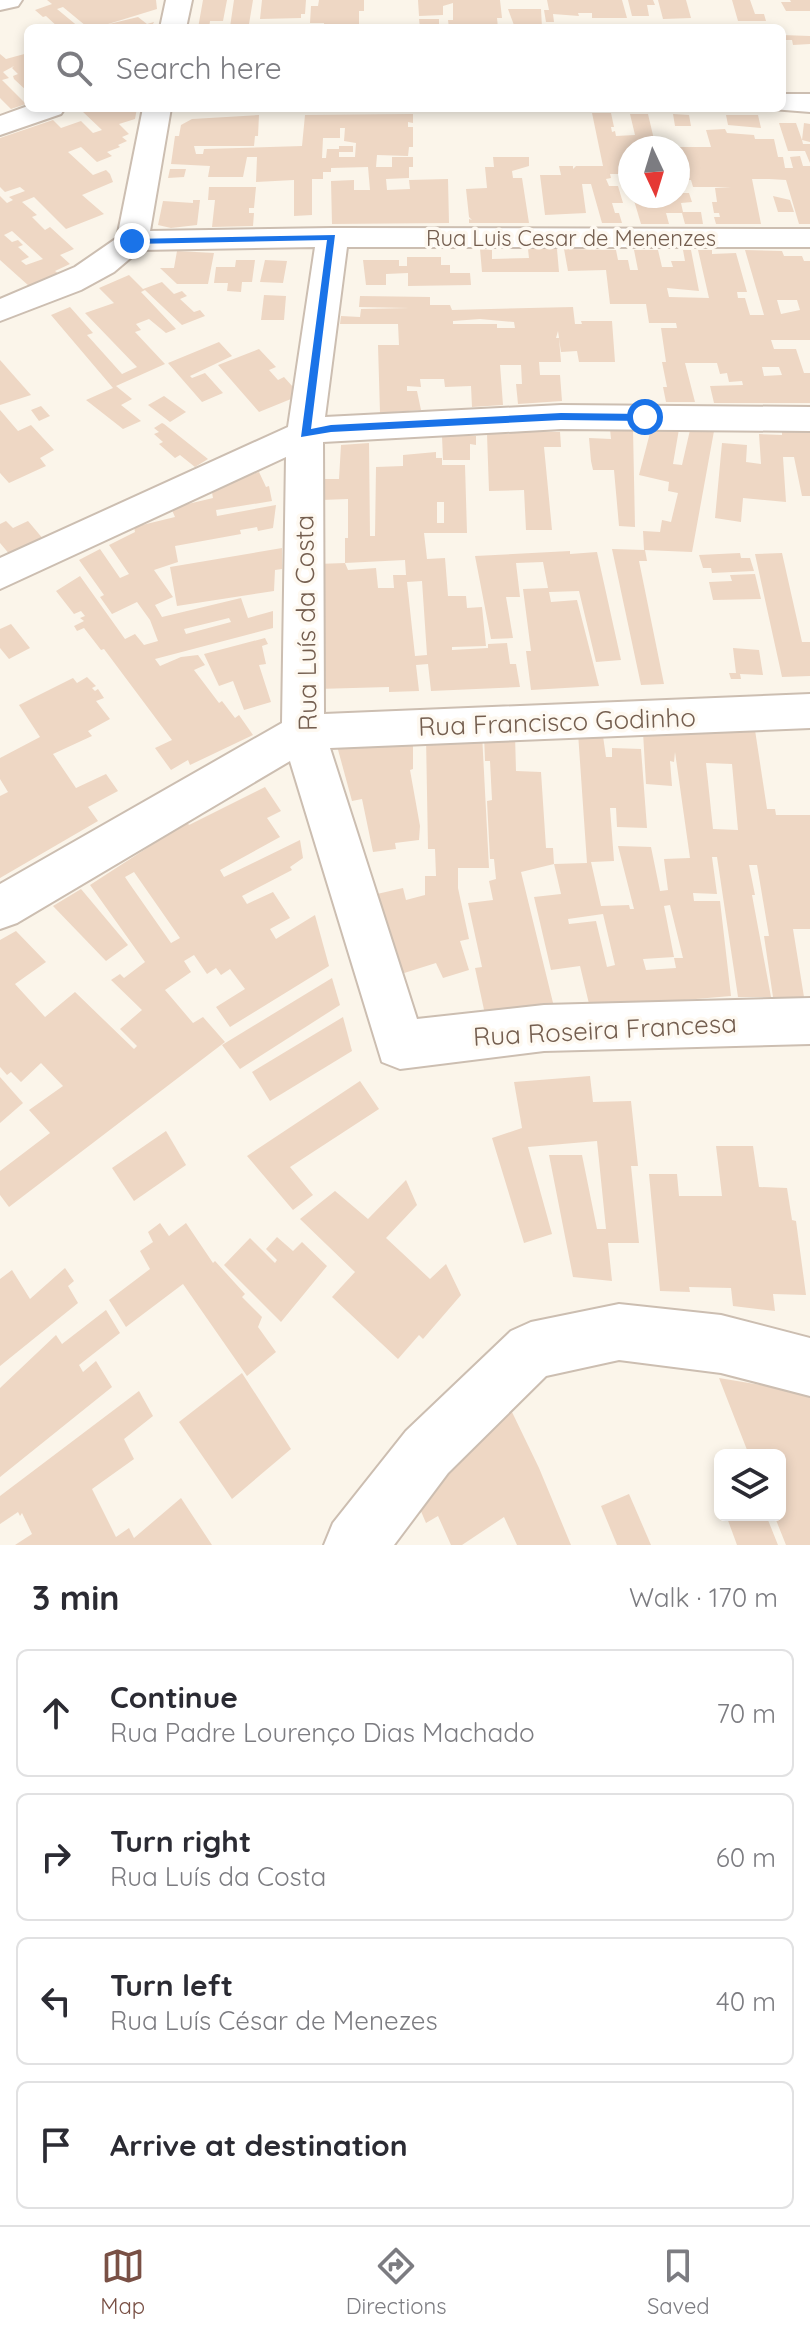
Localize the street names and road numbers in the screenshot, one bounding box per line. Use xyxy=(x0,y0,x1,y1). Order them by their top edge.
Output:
street label: Rua Luis Cesar de Menenzes xyxy=(426,224,716,252)
street label: Rua Luís da Costa xyxy=(287,515,324,731)
street label: Rua Francisco Godinho xyxy=(418,700,696,743)
street label: Rua Roseira Francesa xyxy=(472,1006,738,1053)

